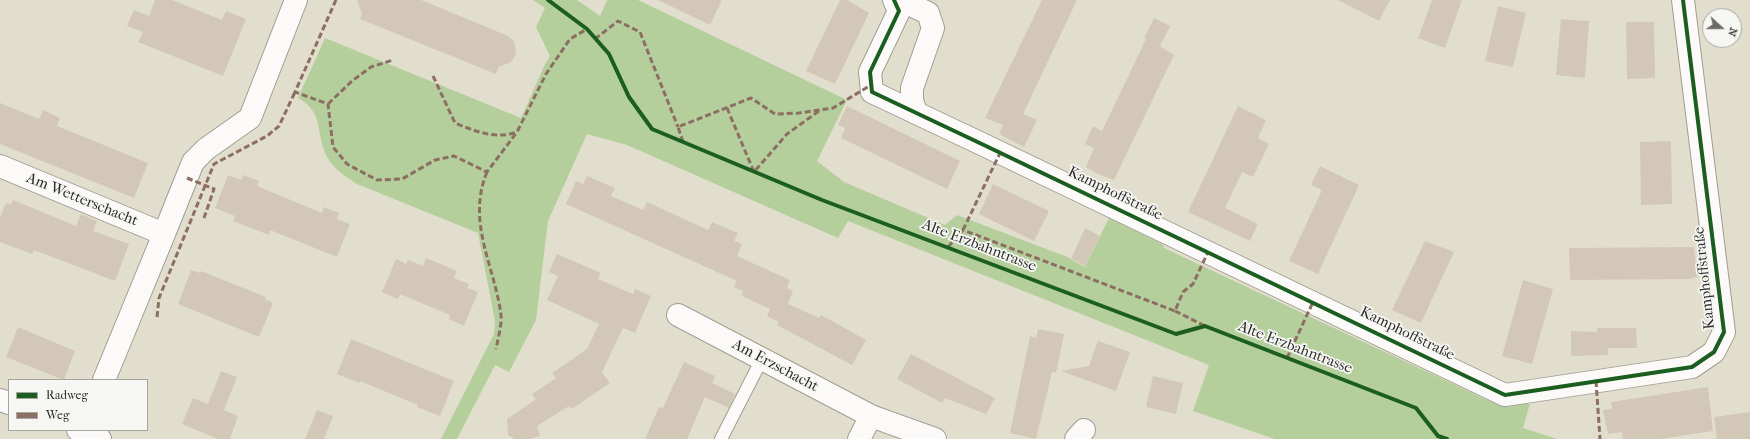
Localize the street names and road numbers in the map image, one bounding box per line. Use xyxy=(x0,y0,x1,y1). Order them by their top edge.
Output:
street label: Kamphoffstraße xyxy=(1065,163,1165,225)
street label: Am Wetterschacht xyxy=(24,169,140,231)
street label: Alte Erzbahntrasse xyxy=(919,216,1039,276)
street label: Kamphoffstraße xyxy=(1691,226,1719,330)
street label: Kamphoffstraße xyxy=(1357,303,1457,365)
street label: Alte Erzbahntrasse xyxy=(1235,318,1355,378)
street label: Am Erzschacht xyxy=(729,336,821,396)

